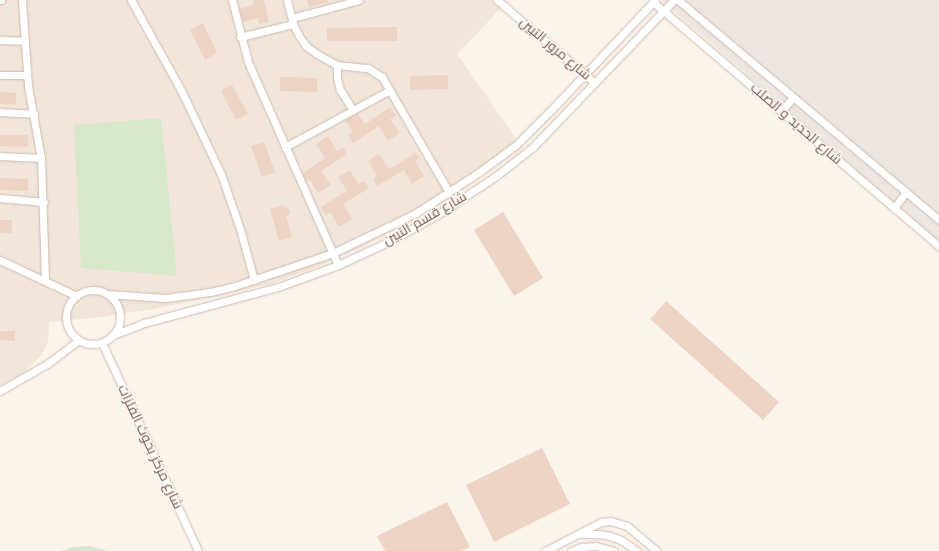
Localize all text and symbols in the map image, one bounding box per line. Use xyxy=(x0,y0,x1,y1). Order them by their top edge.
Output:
street label: شارع مرور التبين xyxy=(516,14,594,84)
street label: شارع الحديد و الصلب xyxy=(747,80,845,168)
street label: شارع قسم التبين xyxy=(380,188,470,250)
street label: شارع مركز بحوث الفلزات xyxy=(114,382,186,512)

